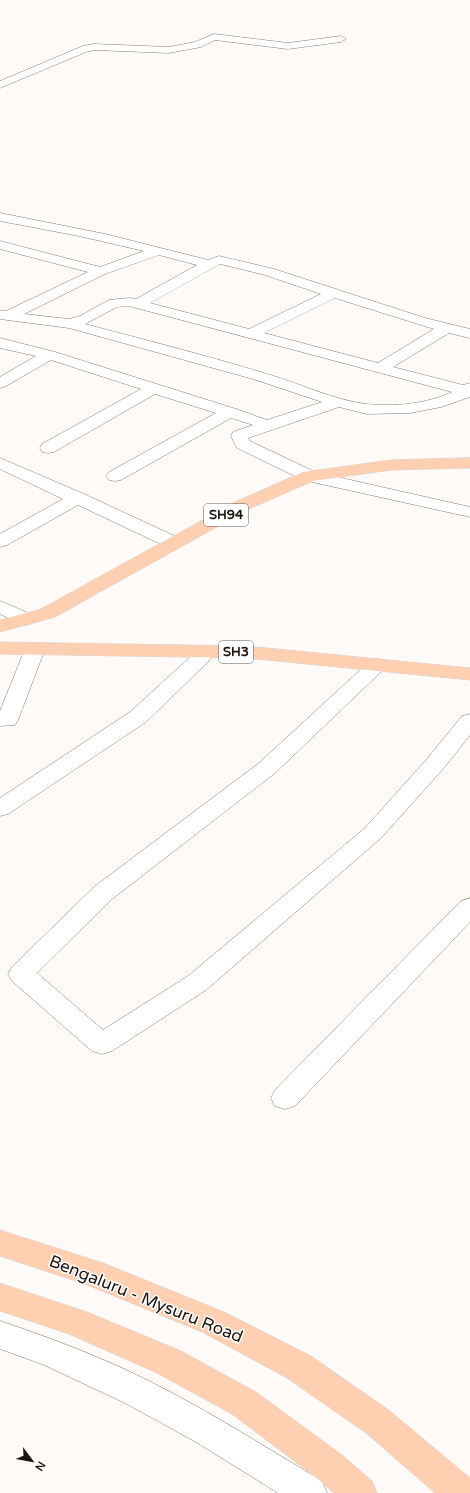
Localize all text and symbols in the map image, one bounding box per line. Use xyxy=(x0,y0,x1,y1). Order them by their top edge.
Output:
road number: SH94 xyxy=(204,504,248,526)
road number: SH3 xyxy=(219,641,253,663)
street label: Bengaluru - Mysuru Road xyxy=(46,1250,246,1348)
north arrow xyxy=(12,1441,52,1481)
text: N xyxy=(32,1459,48,1473)

